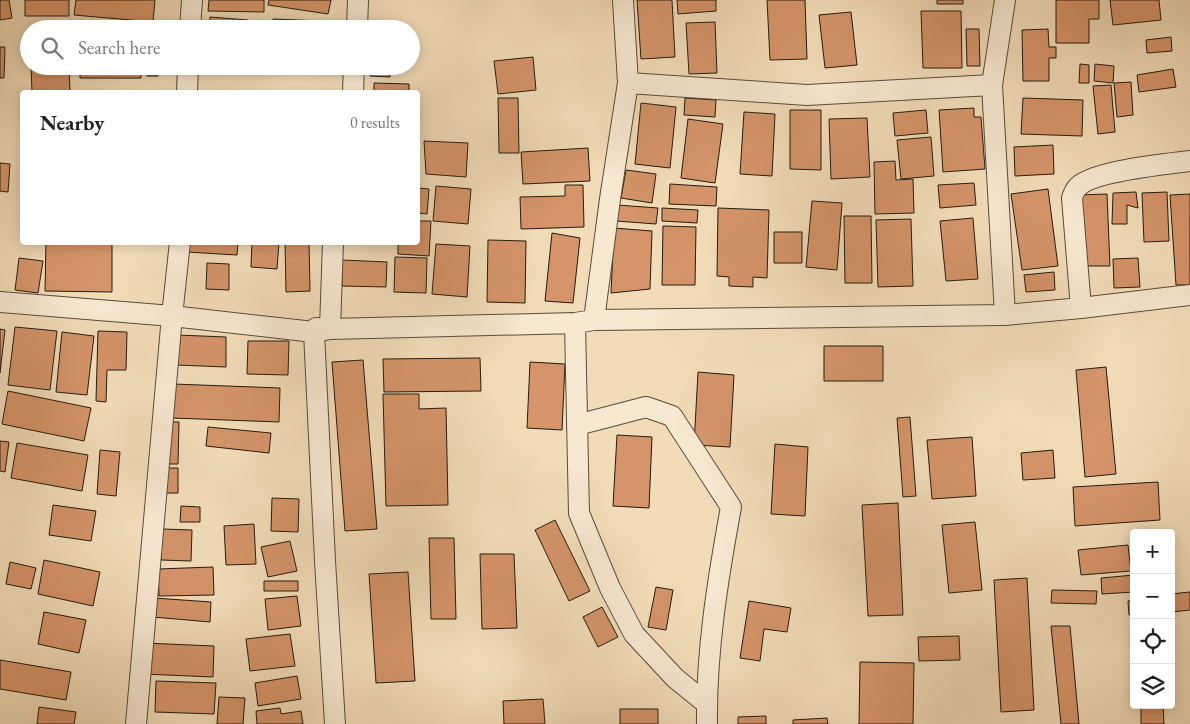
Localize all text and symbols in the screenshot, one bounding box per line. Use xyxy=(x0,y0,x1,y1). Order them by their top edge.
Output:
search box xyxy=(20,20,420,75)
icon: search xyxy=(38,34,66,62)
text: Search here xyxy=(78,35,160,60)
text: Nearby xyxy=(40,109,104,136)
text: 0 results xyxy=(350,112,400,133)
map controls xyxy=(1130,529,1175,709)
button: + xyxy=(1130,529,1175,574)
button: − xyxy=(1130,574,1175,619)
button: locate xyxy=(1130,619,1175,664)
button: layers xyxy=(1130,664,1175,709)

